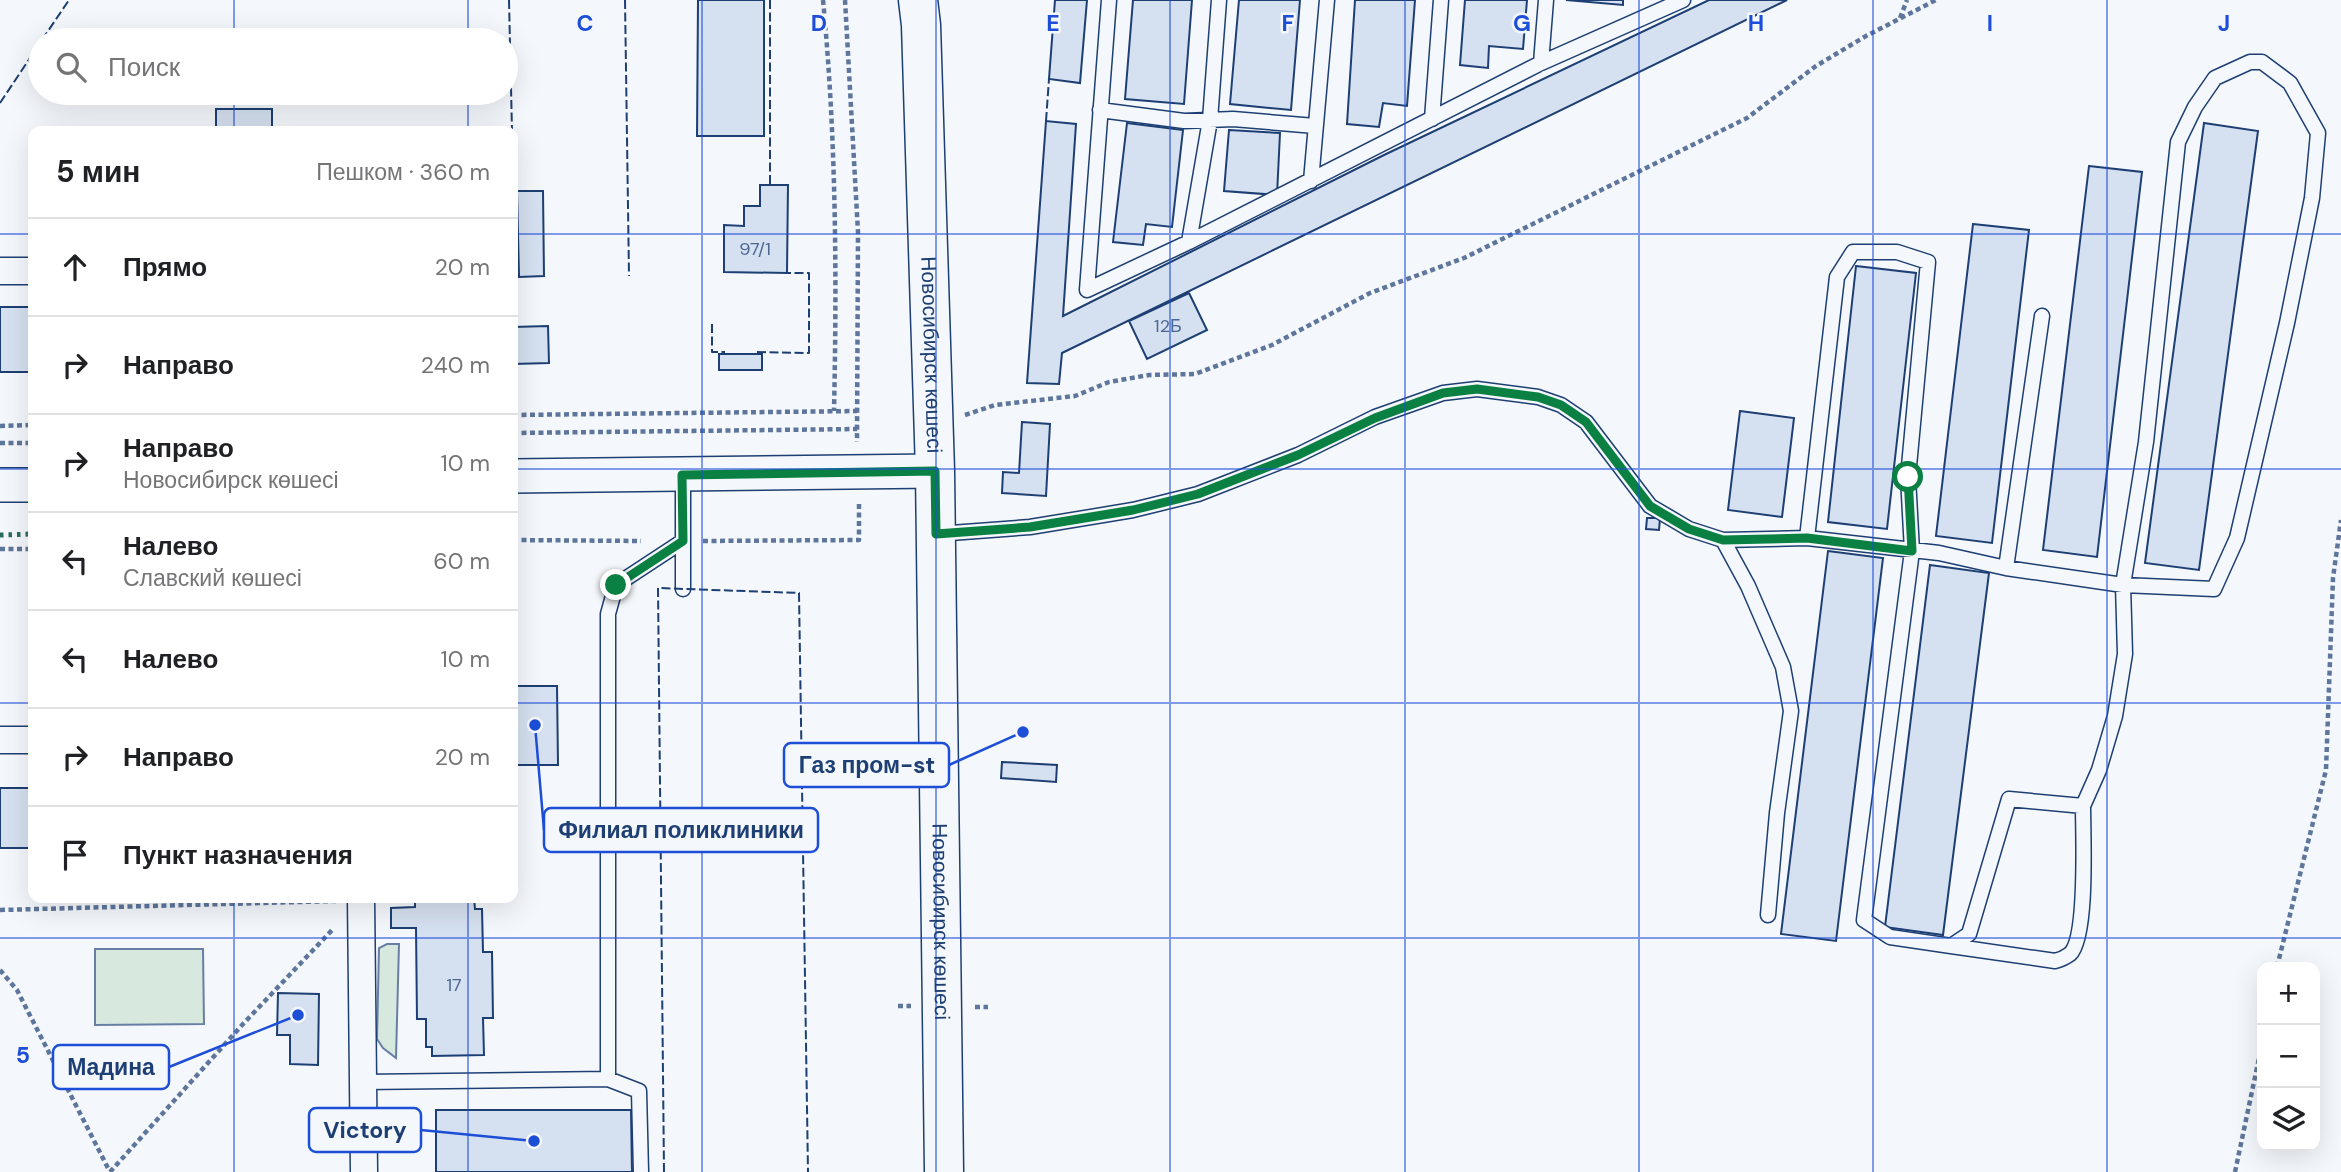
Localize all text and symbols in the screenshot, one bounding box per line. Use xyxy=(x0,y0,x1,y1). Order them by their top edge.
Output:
text: C xyxy=(577,8,593,38)
text: D xyxy=(811,8,827,38)
text: E xyxy=(1046,8,1060,38)
text: F xyxy=(1282,8,1295,38)
text: G xyxy=(1513,8,1531,38)
text: H xyxy=(1748,8,1764,38)
text: I xyxy=(1987,8,1993,38)
text: J xyxy=(2218,8,2230,38)
search box xyxy=(28,28,518,105)
icon: search xyxy=(52,48,90,86)
text: Поиск xyxy=(108,50,180,84)
text: 5 мин xyxy=(56,152,140,191)
text: Пешком · 360 m xyxy=(316,157,490,187)
house number: 97/1 xyxy=(739,237,771,261)
icon: ahead xyxy=(56,248,94,286)
text: Прямо xyxy=(123,250,207,284)
text: 20 m xyxy=(435,252,490,282)
street label: Новосибирск көшесі xyxy=(914,256,948,454)
house number: 12Б xyxy=(1154,314,1182,338)
icon: right xyxy=(56,346,94,384)
text: Направо xyxy=(123,348,234,382)
text: 240 m xyxy=(421,350,490,380)
text: Направо xyxy=(123,431,234,465)
icon: right xyxy=(56,444,94,482)
text: 10 m xyxy=(440,448,490,478)
route start xyxy=(1892,461,1923,492)
text: Новосибирск көшесі xyxy=(123,465,339,495)
text: Налево xyxy=(123,529,218,563)
icon: left xyxy=(56,542,94,580)
text: 60 m xyxy=(433,546,490,576)
text: Славский көшесі xyxy=(123,563,302,593)
route end xyxy=(600,569,631,600)
icon: left xyxy=(56,640,94,678)
text: Налево xyxy=(123,642,218,676)
text: 10 m xyxy=(440,644,490,674)
icon: right xyxy=(56,738,94,776)
text: Направо xyxy=(123,740,234,774)
text: 20 m xyxy=(435,742,490,772)
callout: Газ пром-st xyxy=(784,743,949,787)
text: Газ пром-st xyxy=(799,750,935,780)
callout: Филиал поликлиники xyxy=(544,808,818,852)
text: Филиал поликлиники xyxy=(558,815,804,845)
street label: Новосибирск көшесі xyxy=(926,823,956,1020)
icon: arrive xyxy=(56,836,94,874)
text: Пункт назначения xyxy=(123,838,353,872)
map controls xyxy=(2257,962,2320,1151)
button: + xyxy=(2257,962,2320,1025)
house number: 17 xyxy=(446,973,462,997)
button: − xyxy=(2257,1025,2320,1088)
text: 5 xyxy=(16,1040,30,1070)
callout: Мадина xyxy=(53,1045,169,1089)
text: Мадина xyxy=(67,1052,155,1082)
button: layers xyxy=(2257,1088,2320,1151)
callout: Victory xyxy=(309,1108,421,1152)
text: Victory xyxy=(323,1115,407,1145)

